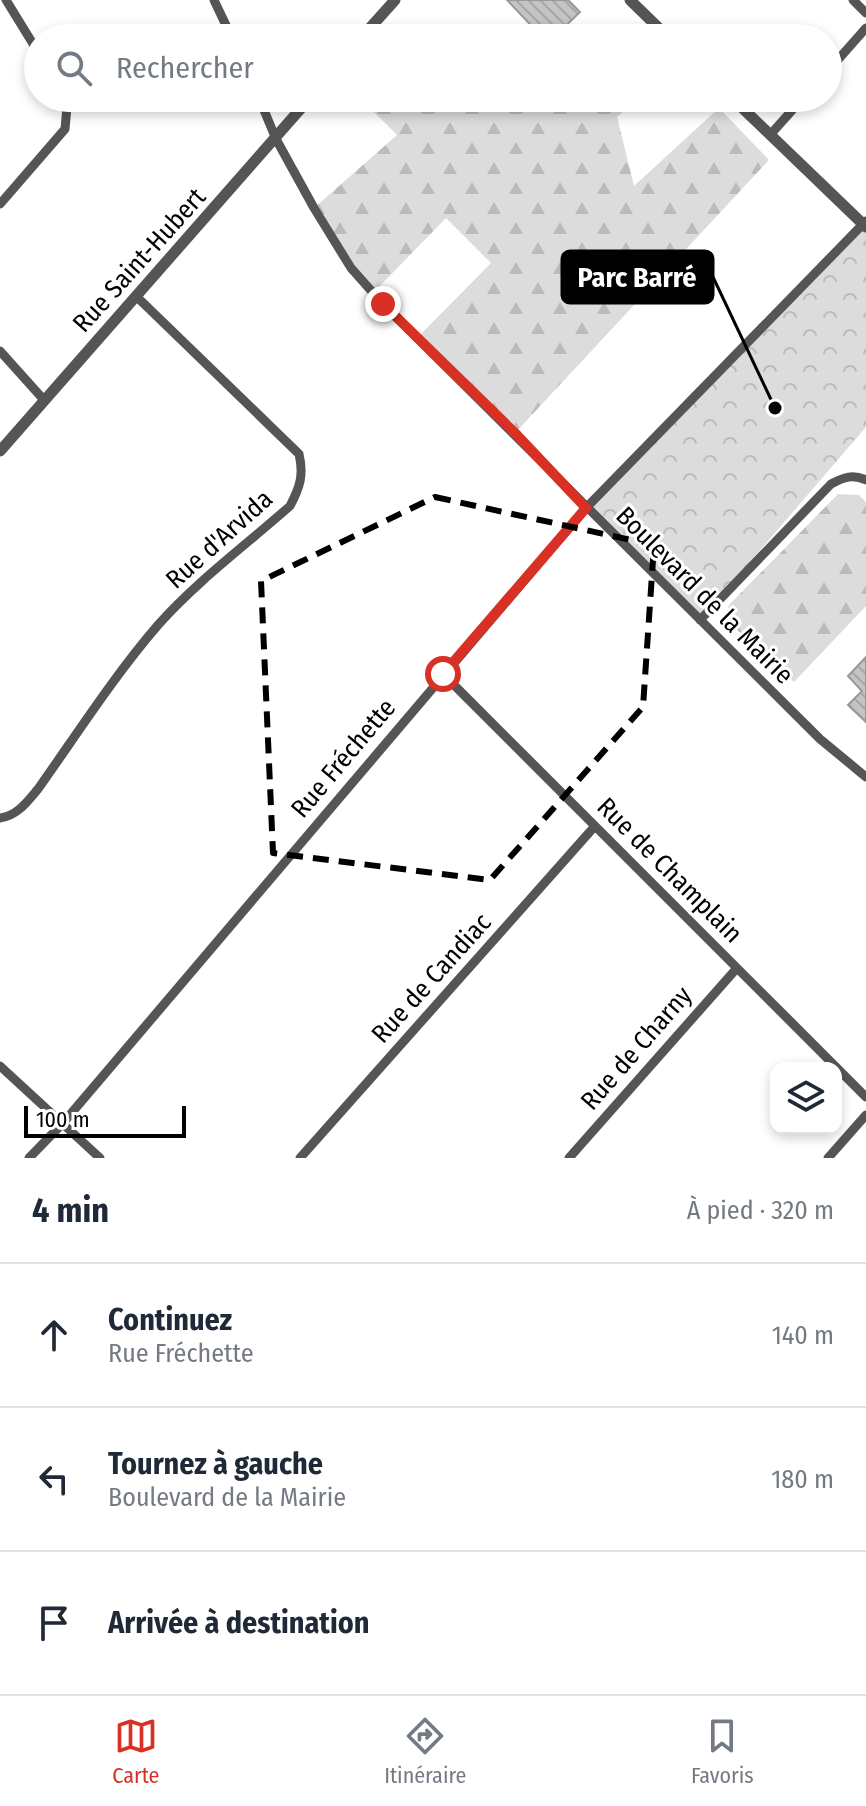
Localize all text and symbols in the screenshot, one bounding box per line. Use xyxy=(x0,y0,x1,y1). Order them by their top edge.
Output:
search box xyxy=(24,24,842,112)
icon: search xyxy=(52,46,96,90)
text: Rechercher xyxy=(116,50,254,86)
street label: Rue Saint-Hubert xyxy=(67,181,213,339)
callout: Parc Barré xyxy=(562,251,713,303)
text: Parc Barré xyxy=(578,261,696,294)
route end xyxy=(365,286,401,322)
street label: Rue d'Arvida xyxy=(160,483,279,595)
street label: Boulevard de la Mairie xyxy=(610,500,800,690)
route start xyxy=(425,656,461,692)
street label: Rue Fréchette xyxy=(285,693,402,824)
street label: Rue de Champlain xyxy=(591,791,749,949)
street label: Rue de Candiac xyxy=(365,907,498,1049)
street label: Rue de Charny xyxy=(574,980,699,1116)
map controls xyxy=(770,1062,842,1134)
button: layers xyxy=(770,1062,842,1134)
scale bar xyxy=(24,1102,186,1138)
text: 100 m xyxy=(36,1106,90,1133)
text: 4 min xyxy=(32,1190,109,1231)
text: À pied · 320 m xyxy=(687,1195,834,1226)
text: Continuez xyxy=(108,1302,232,1338)
icon: ahead xyxy=(32,1313,76,1357)
text: 140 m xyxy=(772,1320,834,1351)
text: Rue Fréchette xyxy=(108,1338,254,1369)
text: Tournez à gauche xyxy=(108,1446,323,1482)
icon: left xyxy=(32,1457,76,1501)
text: 180 m xyxy=(771,1464,834,1495)
text: Boulevard de la Mairie xyxy=(108,1482,346,1513)
icon: arrive xyxy=(32,1601,76,1645)
text: Arrivée à destination xyxy=(108,1605,369,1641)
tab: Carte xyxy=(112,1714,159,1789)
tab: Itinéraire xyxy=(384,1714,466,1789)
tab: Favoris xyxy=(691,1714,754,1789)

